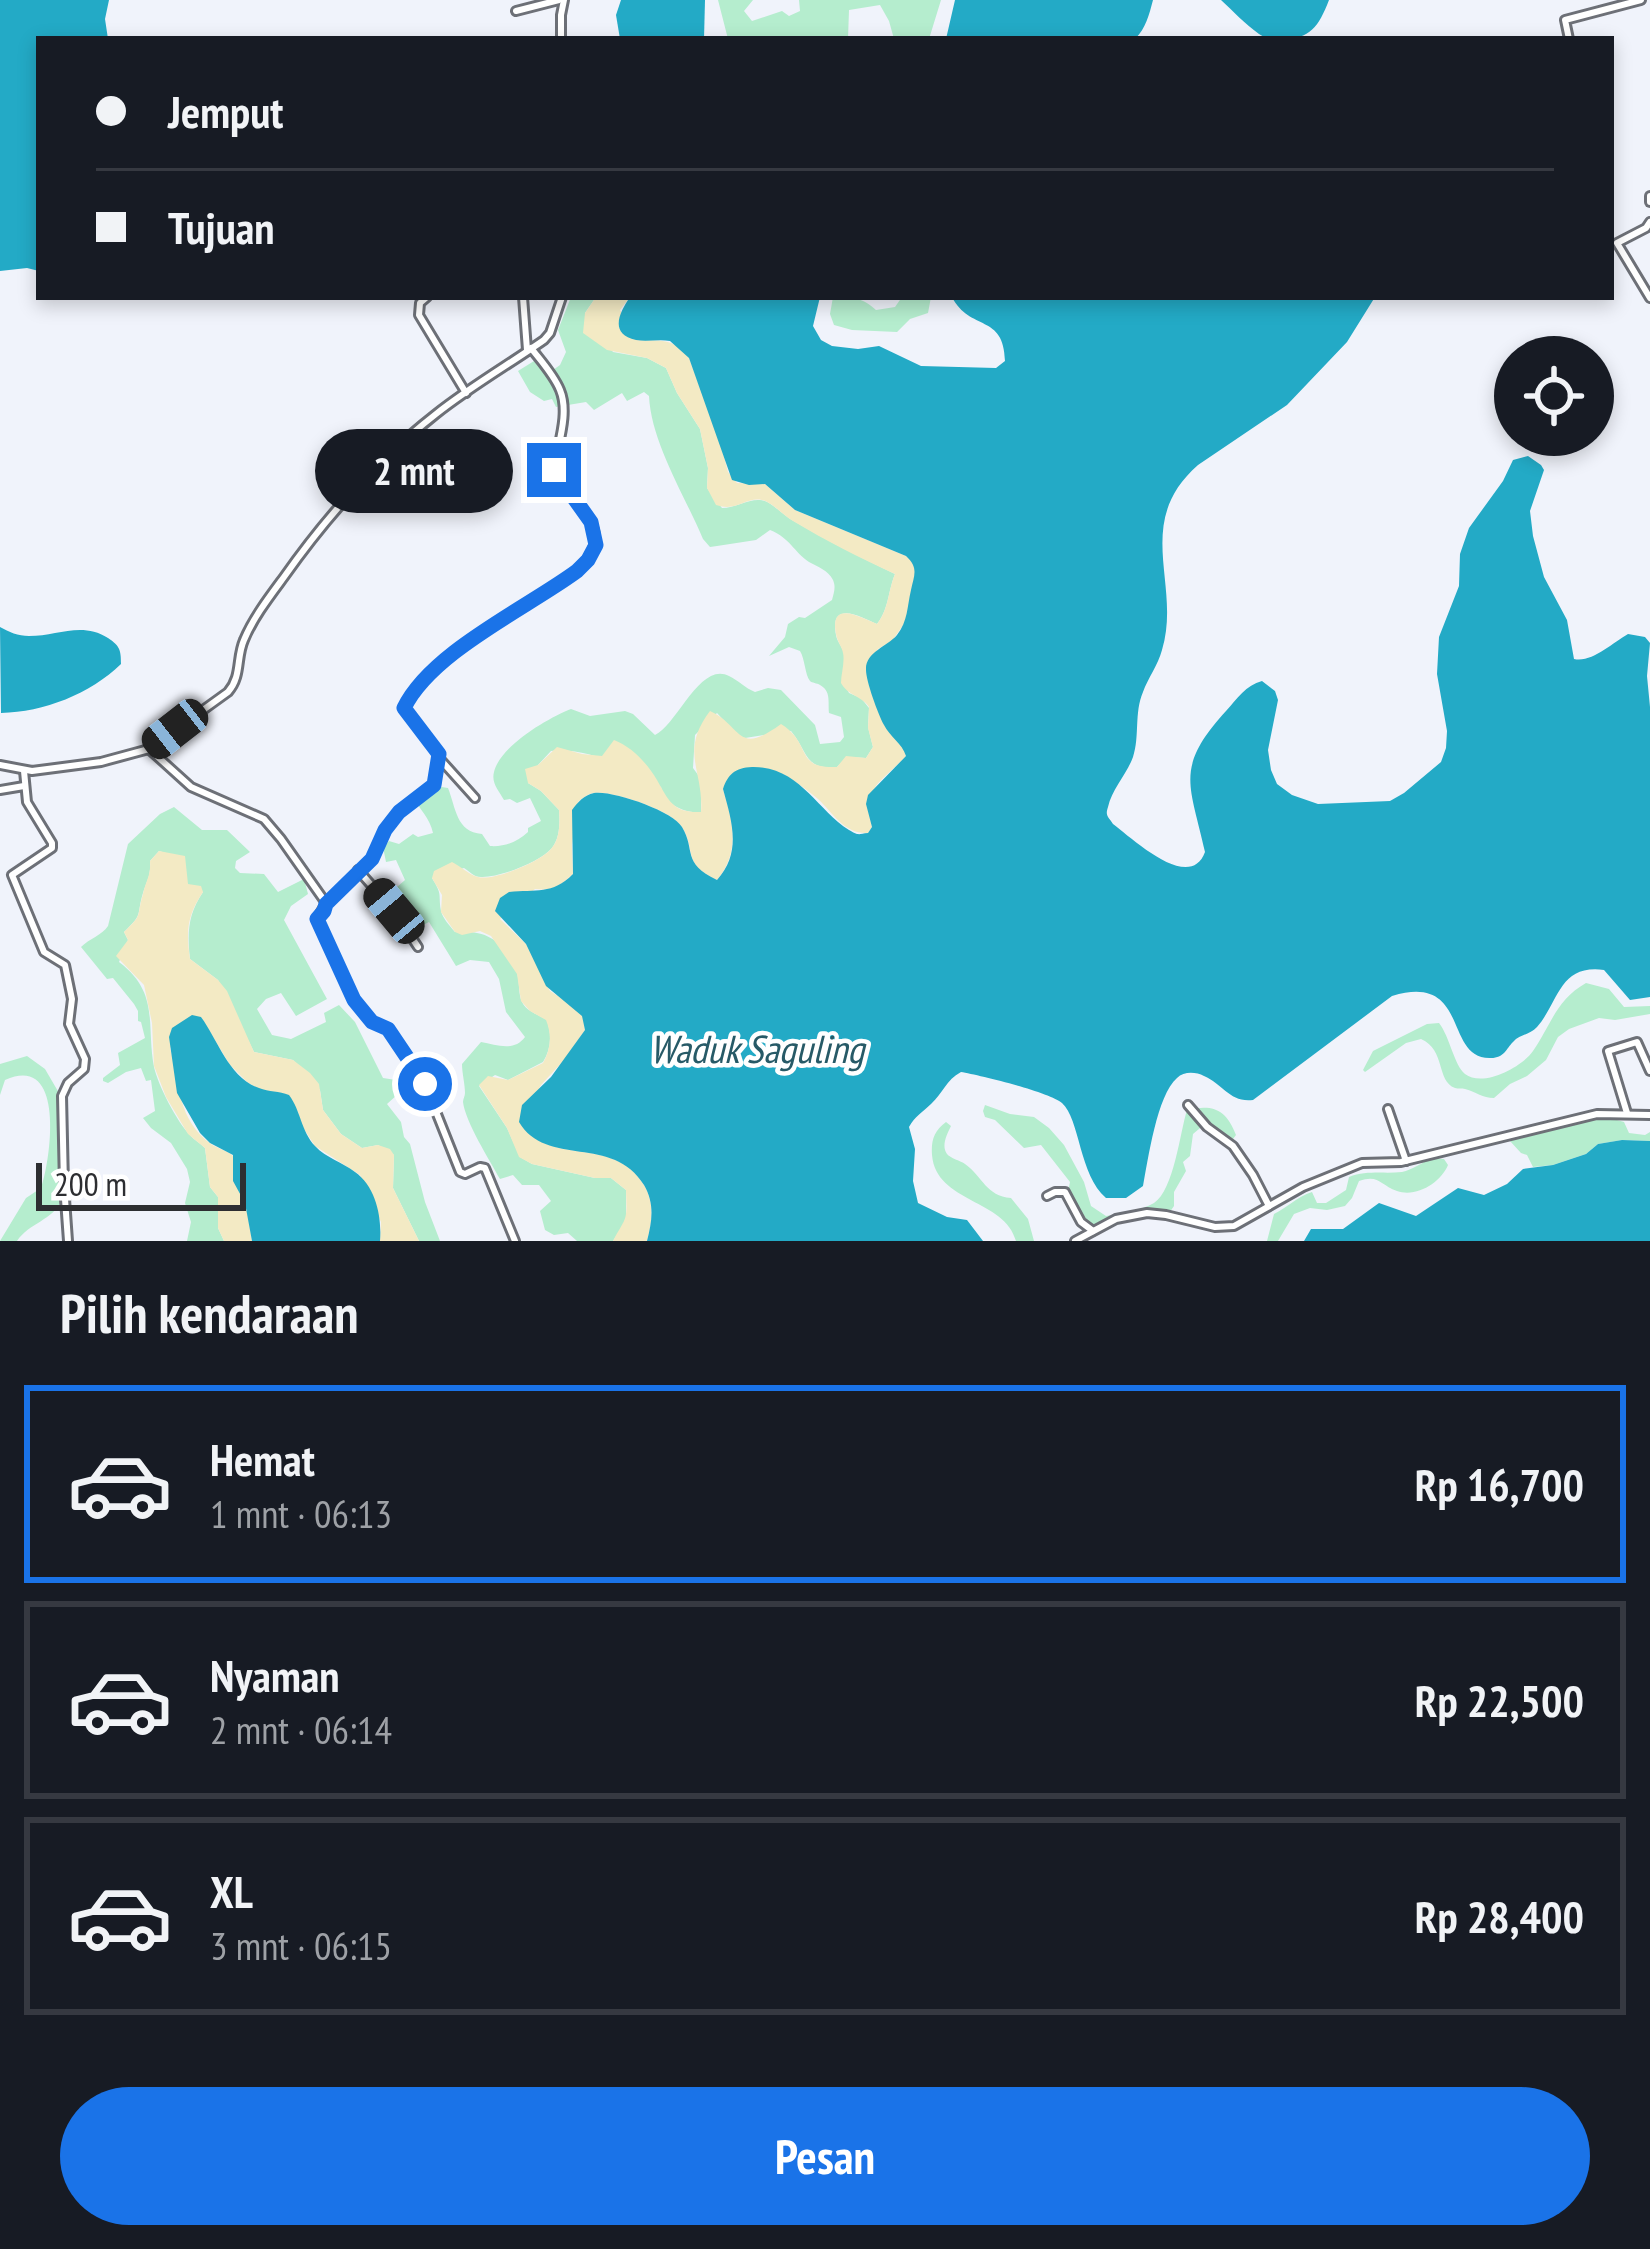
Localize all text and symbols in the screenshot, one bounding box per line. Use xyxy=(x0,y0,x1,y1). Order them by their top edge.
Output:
text: Jemput xyxy=(168,82,283,140)
text: Tujuan xyxy=(168,198,275,256)
map controls xyxy=(1494,336,1614,456)
button: locate xyxy=(1494,336,1614,456)
callout: 2 mnt xyxy=(314,428,512,512)
route end xyxy=(527,443,581,497)
text: 2 mnt xyxy=(373,445,455,496)
car xyxy=(136,693,214,765)
car xyxy=(357,872,431,950)
water label: Waduk Saguling xyxy=(650,1023,867,1074)
route start xyxy=(398,1057,452,1111)
scale bar xyxy=(36,1157,246,1210)
text: 200 m xyxy=(54,1162,127,1205)
text: Pilih kendaraan xyxy=(60,1278,359,1348)
icon: car xyxy=(66,1430,174,1538)
text: Hemat xyxy=(210,1430,315,1488)
text: Rp 16,700 xyxy=(1415,1455,1584,1513)
text: 1 mnt · 06:13 xyxy=(210,1488,392,1539)
icon: car xyxy=(66,1646,174,1754)
text: Nyaman xyxy=(210,1646,340,1704)
text: Rp 22,500 xyxy=(1415,1671,1584,1729)
text: 2 mnt · 06:14 xyxy=(210,1704,392,1755)
icon: car xyxy=(66,1862,174,1970)
text: XL xyxy=(210,1862,253,1920)
text: Rp 28,400 xyxy=(1415,1887,1584,1945)
text: 3 mnt · 06:15 xyxy=(210,1920,392,1971)
button: Pesan xyxy=(60,2087,1590,2225)

